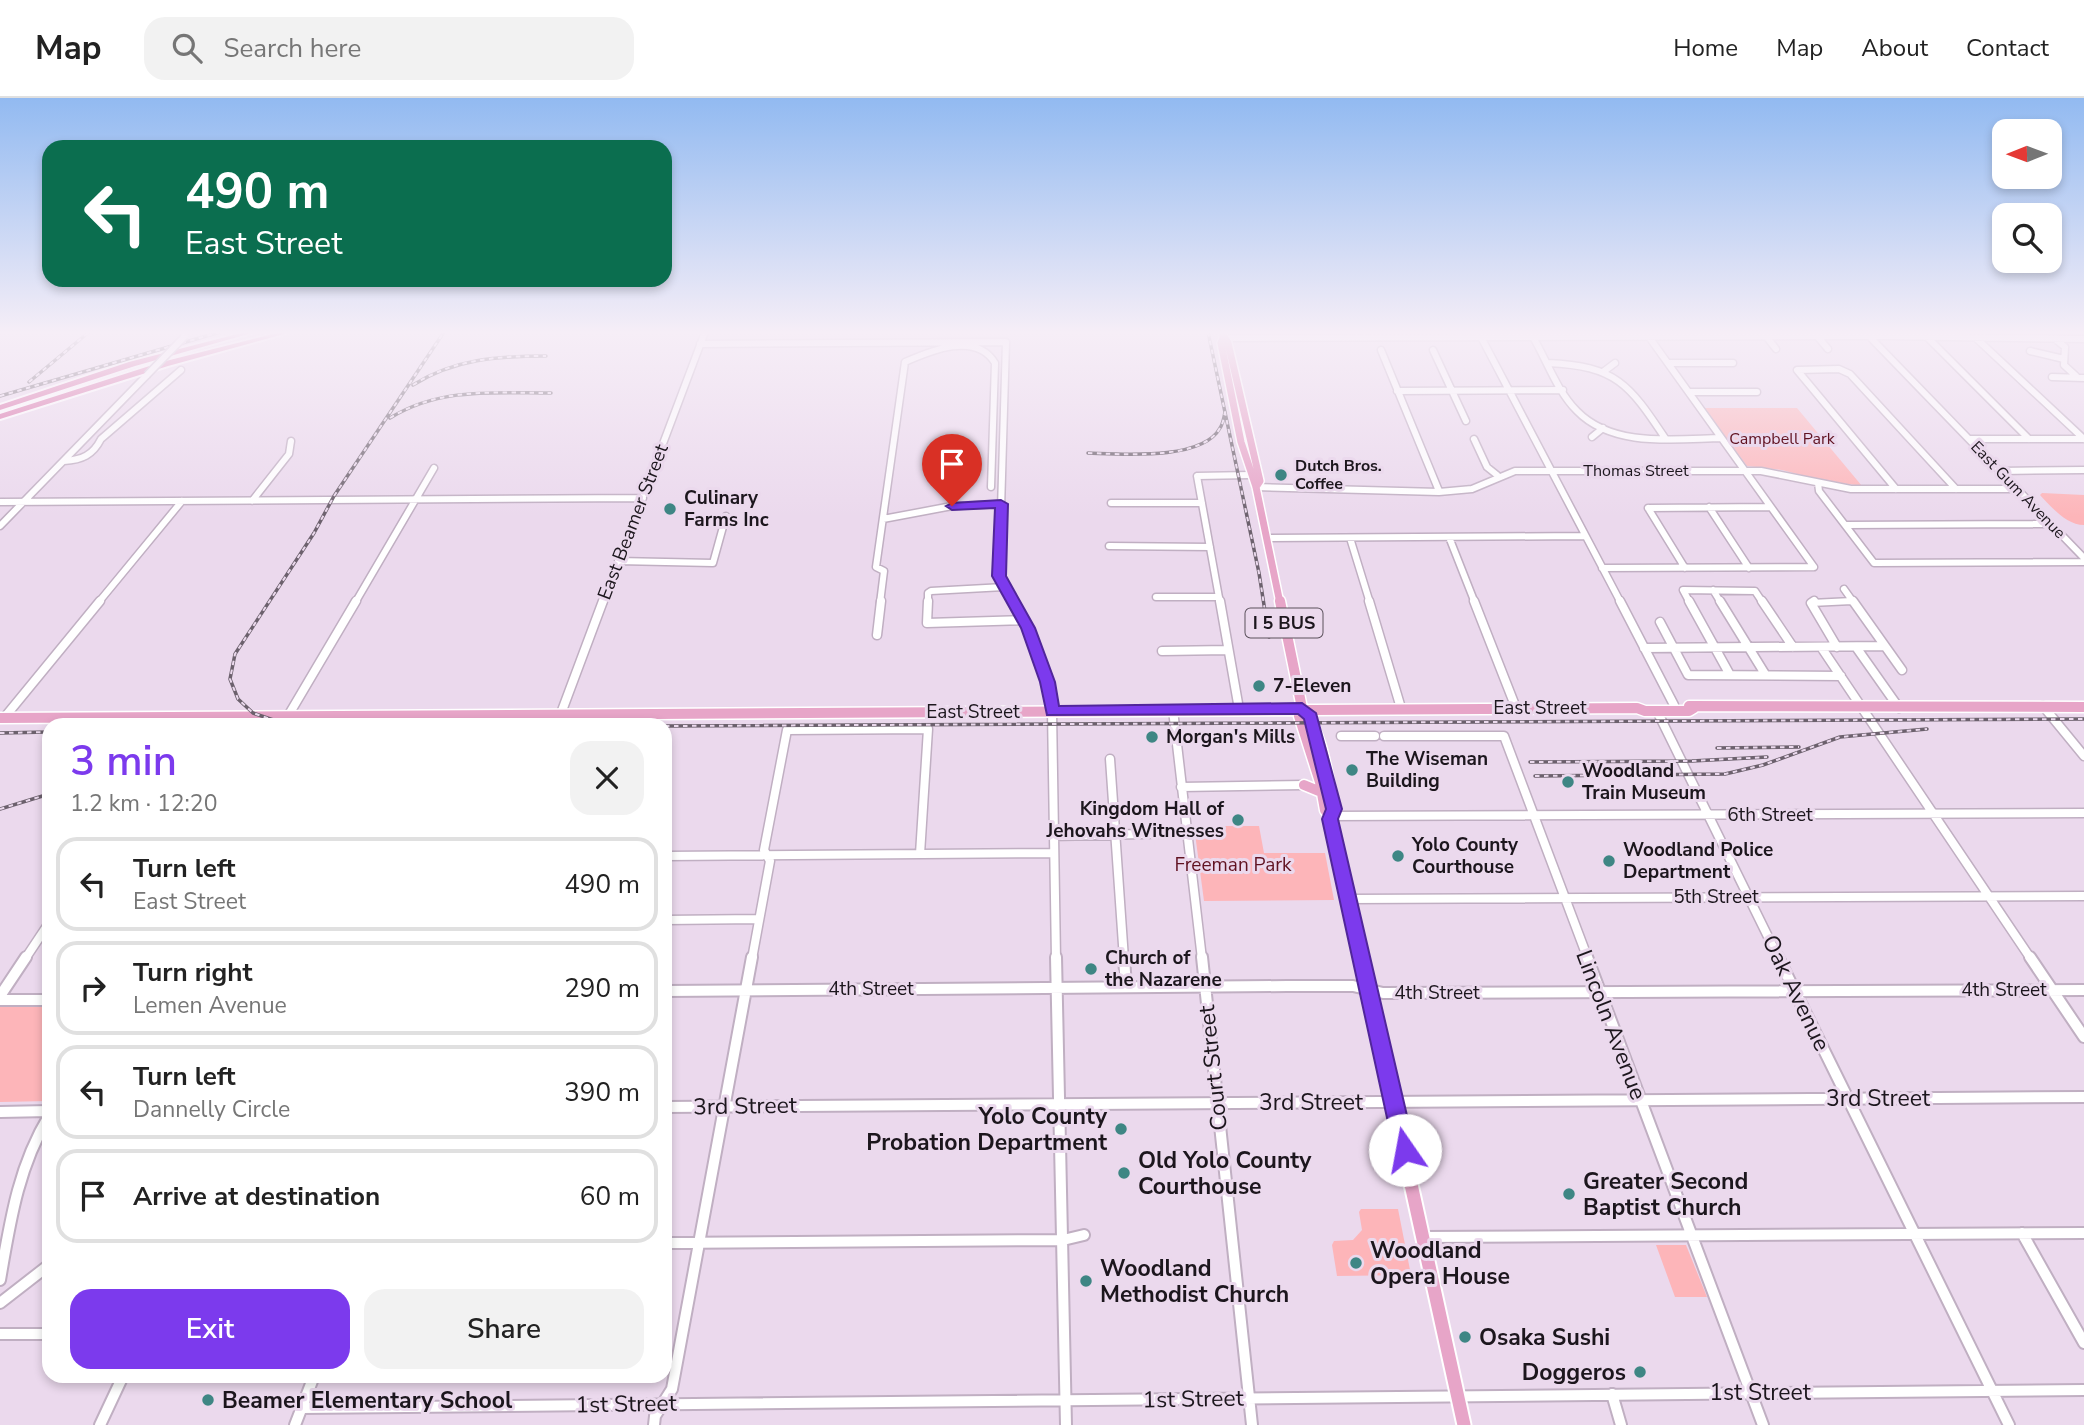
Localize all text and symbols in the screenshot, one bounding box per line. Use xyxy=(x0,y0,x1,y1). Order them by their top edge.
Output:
search box xyxy=(144,17,634,80)
text: Map xyxy=(35,26,102,71)
icon: search xyxy=(168,29,206,67)
text: Search here xyxy=(224,31,361,66)
text: Home xyxy=(1673,32,1738,64)
text: Map xyxy=(1776,32,1823,64)
text: About xyxy=(1861,32,1928,64)
text: Contact xyxy=(1966,32,2049,64)
north arrow xyxy=(1992,119,2062,189)
map controls xyxy=(1992,119,2062,273)
text: 490 m xyxy=(185,158,329,225)
icon: left xyxy=(70,168,161,259)
button: search xyxy=(1992,203,2062,273)
text: East Street xyxy=(185,222,342,265)
park label: Campbell Park xyxy=(1729,428,1836,450)
pin xyxy=(922,434,982,506)
street label: East Gum Avenue xyxy=(1966,436,2070,544)
street label: East Beamer Street xyxy=(591,440,675,603)
icon: arrive xyxy=(933,445,971,483)
place label: Dutch Bros. Coffee xyxy=(1295,455,1382,495)
street label: Thomas Street xyxy=(1583,460,1689,482)
marker: Dutch Bros. Coffee xyxy=(1273,467,1289,483)
place label: Culinary Farms Inc xyxy=(684,485,769,533)
marker: Culinary Farms Inc xyxy=(662,501,678,517)
road number: I 5 BUS xyxy=(1246,608,1322,638)
place label: 7-Eleven xyxy=(1273,673,1351,699)
marker: 7-Eleven xyxy=(1251,678,1267,694)
street label: East Street xyxy=(1493,695,1587,721)
street label: East Street xyxy=(926,699,1020,725)
place label: Morgan's Mills xyxy=(1166,724,1295,750)
marker: Morgan's Mills xyxy=(1144,729,1160,745)
text: 3 min xyxy=(70,733,177,790)
button: close xyxy=(570,741,644,815)
place label: The Wiseman Building xyxy=(1366,746,1488,794)
place label: Woodland Train Museum xyxy=(1582,758,1706,806)
marker: The Wiseman Building xyxy=(1344,762,1360,778)
marker: Woodland Train Museum xyxy=(1560,774,1576,790)
text: 1.2 km · 12:20 xyxy=(70,788,217,819)
place label: Kingdom Hall of Jehovahs Witnesses xyxy=(1046,796,1225,844)
street label: 6th Street xyxy=(1727,802,1813,828)
marker: Kingdom Hall of Jehovahs Witnesses xyxy=(1230,812,1246,828)
place label: Yolo County Courthouse xyxy=(1411,832,1519,880)
place label: Woodland Police Department xyxy=(1623,837,1773,885)
marker: Yolo County Courthouse xyxy=(1390,848,1406,864)
text: Turn left xyxy=(133,851,236,886)
park label: Freeman Park xyxy=(1174,852,1292,878)
marker: Woodland Police Department xyxy=(1601,853,1617,869)
icon: left xyxy=(74,865,112,903)
text: 490 m xyxy=(564,867,640,902)
street label: 5th Street xyxy=(1673,884,1759,910)
text: East Street xyxy=(133,886,246,917)
street label: Oak Avenue xyxy=(1755,930,1837,1056)
place label: Church of the Nazarene xyxy=(1105,945,1222,993)
street label: Lincoln Avenue xyxy=(1568,946,1654,1104)
text: Turn right xyxy=(133,955,252,990)
marker: Church of the Nazarene xyxy=(1083,961,1099,977)
icon: right xyxy=(74,969,112,1007)
text: 290 m xyxy=(564,971,640,1006)
street label: 4th Street xyxy=(828,976,914,1002)
street label: 4th Street xyxy=(1961,977,2047,1003)
street label: 4th Street xyxy=(1394,980,1480,1006)
text: Lemen Avenue xyxy=(133,990,287,1021)
street label: Court Street xyxy=(1191,1003,1235,1132)
text: Turn left xyxy=(133,1059,236,1094)
icon: left xyxy=(74,1073,112,1111)
text: 390 m xyxy=(564,1075,640,1110)
street label: 3rd Street xyxy=(1826,1083,1931,1114)
street label: 3rd Street xyxy=(1259,1087,1364,1118)
street label: 3rd Street xyxy=(693,1090,798,1122)
text: Dannelly Circle xyxy=(133,1094,290,1125)
place label: Yolo County Probation Department xyxy=(866,1101,1108,1158)
position arrow xyxy=(1368,1113,1442,1187)
marker: Yolo County Probation Department xyxy=(1113,1121,1129,1137)
place label: Old Yolo County Courthouse xyxy=(1138,1145,1312,1202)
marker: Old Yolo County Courthouse xyxy=(1116,1165,1132,1181)
place label: Greater Second Baptist Church xyxy=(1583,1166,1748,1223)
icon: arrive xyxy=(74,1177,112,1215)
text: Arrive at destination xyxy=(133,1179,380,1214)
text: 60 m xyxy=(580,1179,640,1214)
marker: Greater Second Baptist Church xyxy=(1561,1186,1577,1202)
place label: Woodland Opera House xyxy=(1370,1235,1510,1292)
place label: Woodland Methodist Church xyxy=(1100,1253,1289,1310)
marker: Woodland Opera House xyxy=(1348,1255,1364,1271)
marker: Woodland Methodist Church xyxy=(1078,1273,1094,1289)
button: Exit xyxy=(70,1289,350,1369)
button: Share xyxy=(364,1289,644,1369)
place label: Osaka Sushi xyxy=(1479,1322,1610,1353)
marker: Osaka Sushi xyxy=(1457,1329,1473,1345)
place label: Doggeros xyxy=(1522,1357,1626,1388)
marker: Doggeros xyxy=(1632,1364,1648,1380)
street label: 1st Street xyxy=(1709,1377,1812,1408)
street label: 1st Street xyxy=(1142,1383,1245,1415)
place label: Beamer Elementary School xyxy=(222,1385,513,1416)
street label: 1st Street xyxy=(575,1388,678,1420)
marker: Beamer Elementary School xyxy=(200,1392,216,1408)

